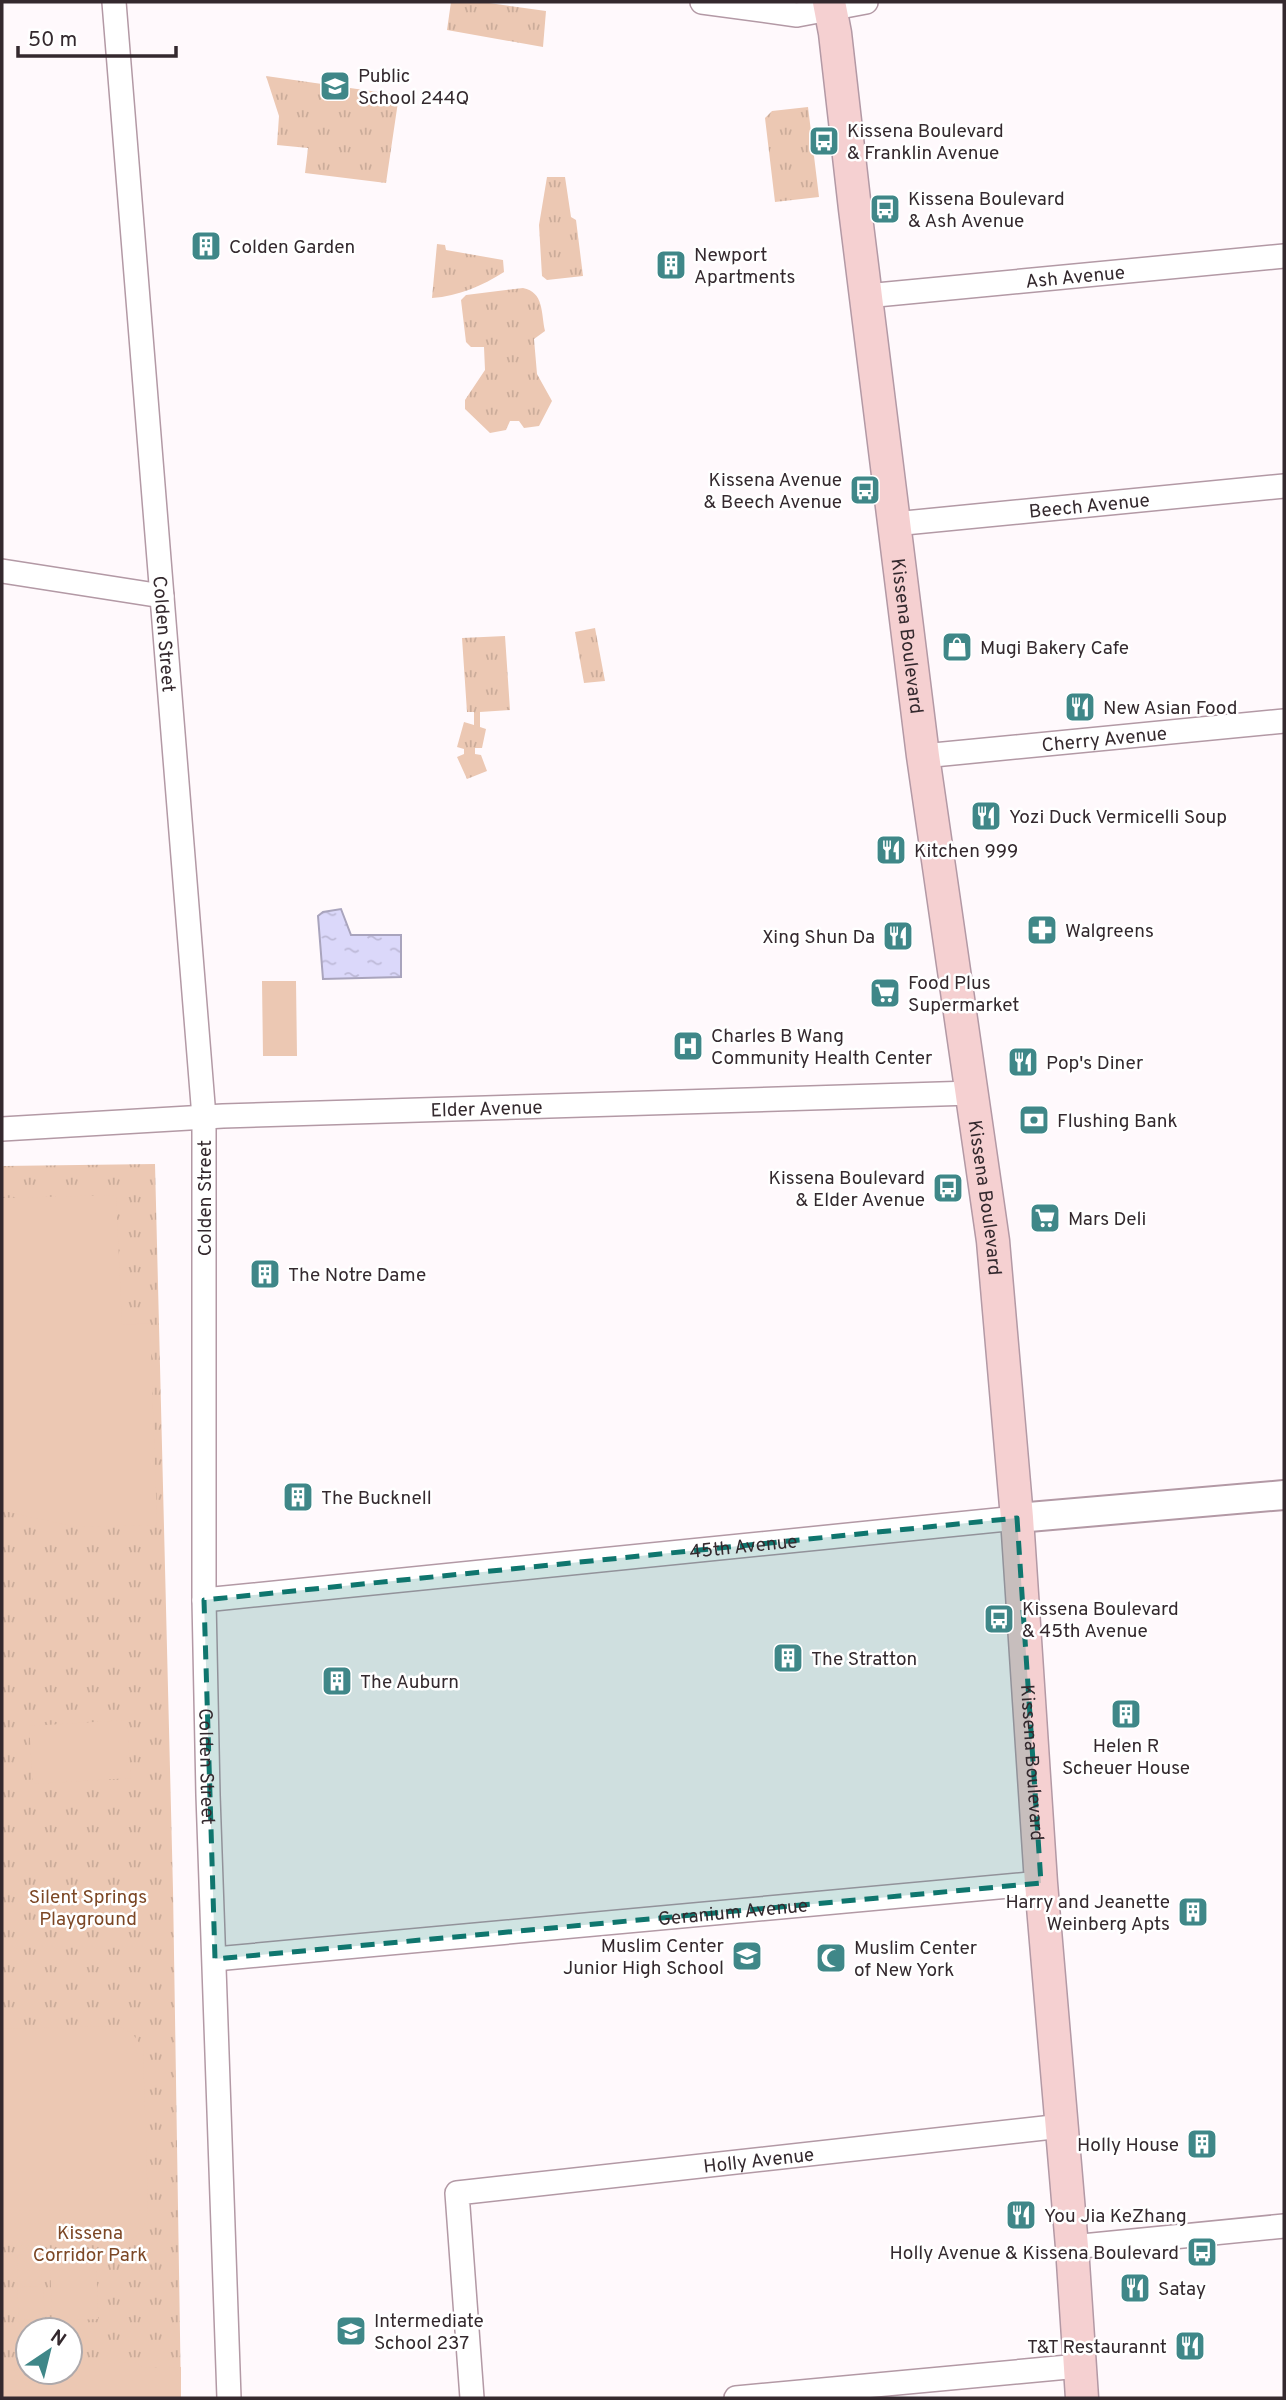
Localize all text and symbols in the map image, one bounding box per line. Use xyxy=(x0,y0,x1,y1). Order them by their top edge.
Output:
scale bar xyxy=(18,14,175,58)
text: 50 m xyxy=(28,27,77,54)
place label: Public School 244Q xyxy=(358,65,469,111)
school or university icon: Public School 244Q xyxy=(318,69,352,103)
place label: Kissena Boulevard & Franklin Avenue xyxy=(847,120,1004,166)
bus stop icon: Kissena Boulevard & Franklin Avenue xyxy=(807,124,841,158)
place label: Kissena Boulevard & Ash Avenue xyxy=(908,188,1065,234)
bus stop icon: Kissena Boulevard & Ash Avenue xyxy=(868,192,902,226)
building icon: Colden Garden xyxy=(189,229,223,263)
place label: Colden Garden xyxy=(229,236,355,260)
place label: Newport Apartments xyxy=(694,244,795,290)
building icon: Newport Apartments xyxy=(654,248,688,282)
street label: Ash Avenue xyxy=(1024,261,1126,295)
place label: Kissena Avenue & Beech Avenue xyxy=(703,469,842,515)
bus stop icon: Kissena Avenue & Beech Avenue xyxy=(848,473,882,507)
street label: Beech Avenue xyxy=(1028,489,1151,525)
street label: Kissena Boulevard xyxy=(885,557,928,715)
street label: Colden Street xyxy=(146,575,180,693)
shop icon: Mugi Bakery Cafe xyxy=(940,630,974,664)
place label: Mugi Bakery Cafe xyxy=(980,637,1129,661)
restaurant icon: New Asian Food xyxy=(1063,690,1097,724)
place label: New Asian Food xyxy=(1103,697,1237,721)
street label: Cherry Avenue xyxy=(1041,722,1168,758)
restaurant icon: Yozi Duck Vermicelli Soup xyxy=(969,799,1003,833)
place label: Yozi Duck Vermicelli Soup xyxy=(1009,806,1227,830)
restaurant icon: Kitchen 999 xyxy=(874,833,908,867)
place label: Kitchen 999 xyxy=(914,840,1018,864)
pharmacy icon: Walgreens xyxy=(1025,913,1059,947)
restaurant icon: Xing Shun Da xyxy=(881,919,915,953)
place label: Walgreens xyxy=(1065,920,1154,944)
place label: Xing Shun Da xyxy=(762,926,875,950)
place label: Food Plus Supermarket xyxy=(908,972,1019,1018)
supermarket icon: Food Plus Supermarket xyxy=(868,976,902,1010)
place label: Charles B Wang Community Health Center xyxy=(711,1025,933,1071)
hospital icon: Charles B Wang Community Health Center xyxy=(671,1029,705,1063)
restaurant icon: Pop's Diner xyxy=(1006,1045,1040,1079)
place label: Pop's Diner xyxy=(1046,1052,1144,1076)
street label: Elder Avenue xyxy=(430,1096,543,1124)
bank icon: Flushing Bank xyxy=(1017,1103,1051,1137)
place label: Flushing Bank xyxy=(1057,1110,1178,1134)
street label: Kissena Boulevard xyxy=(962,1119,1006,1276)
street label: Colden Street xyxy=(194,1140,218,1256)
place label: Kissena Boulevard & Elder Avenue xyxy=(768,1167,925,1213)
bus stop icon: Kissena Boulevard & Elder Avenue xyxy=(931,1171,965,1205)
supermarket icon: Mars Deli xyxy=(1028,1201,1062,1235)
place label: Mars Deli xyxy=(1068,1208,1146,1232)
building icon: The Notre Dame xyxy=(248,1257,282,1291)
place label: The Notre Dame xyxy=(288,1264,426,1288)
building icon: The Bucknell xyxy=(281,1480,315,1514)
place label: The Bucknell xyxy=(321,1487,432,1511)
street label: 45th Avenue xyxy=(688,1530,799,1565)
place label: Kissena Boulevard & 45th Avenue xyxy=(1022,1598,1179,1644)
bus stop icon: Kissena Boulevard & 45th Avenue xyxy=(982,1602,1016,1636)
building icon: The Stratton xyxy=(771,1641,805,1675)
place label: The Stratton xyxy=(811,1648,917,1672)
building icon: The Auburn xyxy=(320,1664,354,1698)
place label: The Auburn xyxy=(360,1671,459,1695)
street label: Kissena Boulevard xyxy=(1014,1684,1048,1842)
building icon: Helen R Scheuer House xyxy=(1109,1697,1143,1731)
street label: Colden Street xyxy=(192,1708,219,1825)
place label: Helen R Scheuer House xyxy=(1062,1735,1190,1781)
park label: Silent Springs Playground xyxy=(29,1886,147,1932)
place label: Harry and Jeanette Weinberg Apts xyxy=(1005,1891,1170,1937)
street label: Geranium Avenue xyxy=(657,1895,809,1932)
building icon: Harry and Jeanette Weinberg Apts xyxy=(1176,1895,1210,1929)
place label: Muslim Center Junior High School xyxy=(563,1935,725,1981)
place label: Muslim Center of New York xyxy=(854,1937,978,1983)
school or university icon: Muslim Center Junior High School xyxy=(730,1939,764,1973)
mosque icon: Muslim Center of New York xyxy=(814,1941,848,1975)
building icon: Holly House xyxy=(1185,2127,1219,2161)
place label: Holly House xyxy=(1077,2134,1179,2158)
street label: Holly Avenue xyxy=(702,2144,815,2180)
restaurant icon: You Jia KeZhang xyxy=(1004,2198,1038,2232)
place label: You Jia KeZhang xyxy=(1044,2205,1187,2229)
park label: Kissena Corridor Park xyxy=(33,2222,147,2268)
bus stop icon: Holly Avenue & Kissena Boulevard xyxy=(1185,2235,1219,2269)
place label: Holly Avenue & Kissena Boulevard xyxy=(889,2242,1179,2266)
restaurant icon: Satay xyxy=(1118,2271,1152,2305)
place label: Satay xyxy=(1158,2278,1206,2302)
place label: Intermediate School 237 xyxy=(374,2310,484,2356)
school or university icon: Intermediate School 237 xyxy=(334,2314,368,2348)
north arrow xyxy=(14,2316,84,2386)
text: N xyxy=(45,2325,70,2352)
restaurant icon: T&T Restaurannt xyxy=(1173,2329,1207,2363)
place label: T&T Restaurannt xyxy=(1027,2336,1167,2360)

